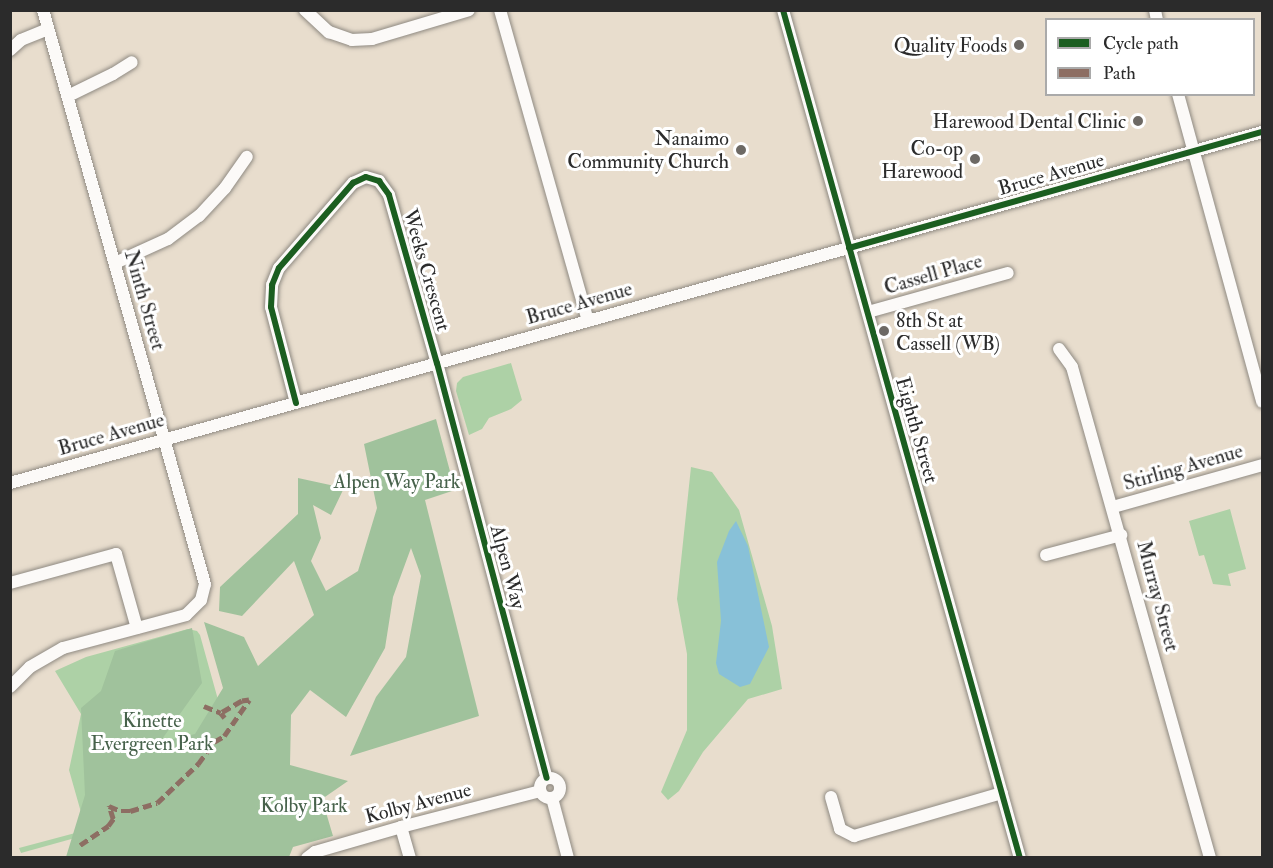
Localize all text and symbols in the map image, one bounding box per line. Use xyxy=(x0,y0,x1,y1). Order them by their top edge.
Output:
legend xyxy=(1045,18,1255,96)
text: Cycle path xyxy=(1103,32,1179,55)
place label: Quality Foods xyxy=(894,33,1007,57)
marker: Quality Foods xyxy=(1012,38,1026,52)
text: Path xyxy=(1103,62,1136,85)
place label: Harewood Dental Clinic xyxy=(933,109,1126,133)
marker: Harewood Dental Clinic xyxy=(1131,114,1145,128)
place label: Nanaimo Community Church xyxy=(567,126,729,173)
place label: Co-op Harewood xyxy=(881,136,963,183)
marker: Nanaimo Community Church xyxy=(734,143,748,157)
street label: Bruce Avenue xyxy=(995,147,1107,201)
marker: Co-op Harewood xyxy=(968,152,982,166)
street label: Weeks Crescent xyxy=(398,206,456,334)
street label: Ninth Street xyxy=(119,247,171,353)
street label: Cassell Place xyxy=(881,249,985,299)
street label: Bruce Avenue xyxy=(523,276,635,330)
place label: 8th St at Cassell (WB) xyxy=(896,308,1000,355)
marker: 8th St at Cassell (WB) xyxy=(877,324,891,338)
street label: Eighth Street xyxy=(890,374,944,486)
street label: Bruce Avenue xyxy=(55,407,167,461)
street label: Stirling Avenue xyxy=(1121,439,1245,495)
park label: Alpen Way Park xyxy=(334,469,460,493)
street label: Alpen Way xyxy=(485,522,531,612)
street label: Murray Street xyxy=(1132,538,1184,654)
park label: Kinette Evergreen Park xyxy=(90,709,214,756)
street label: Kolby Avenue xyxy=(362,777,474,829)
park label: Kolby Park xyxy=(260,793,348,817)

